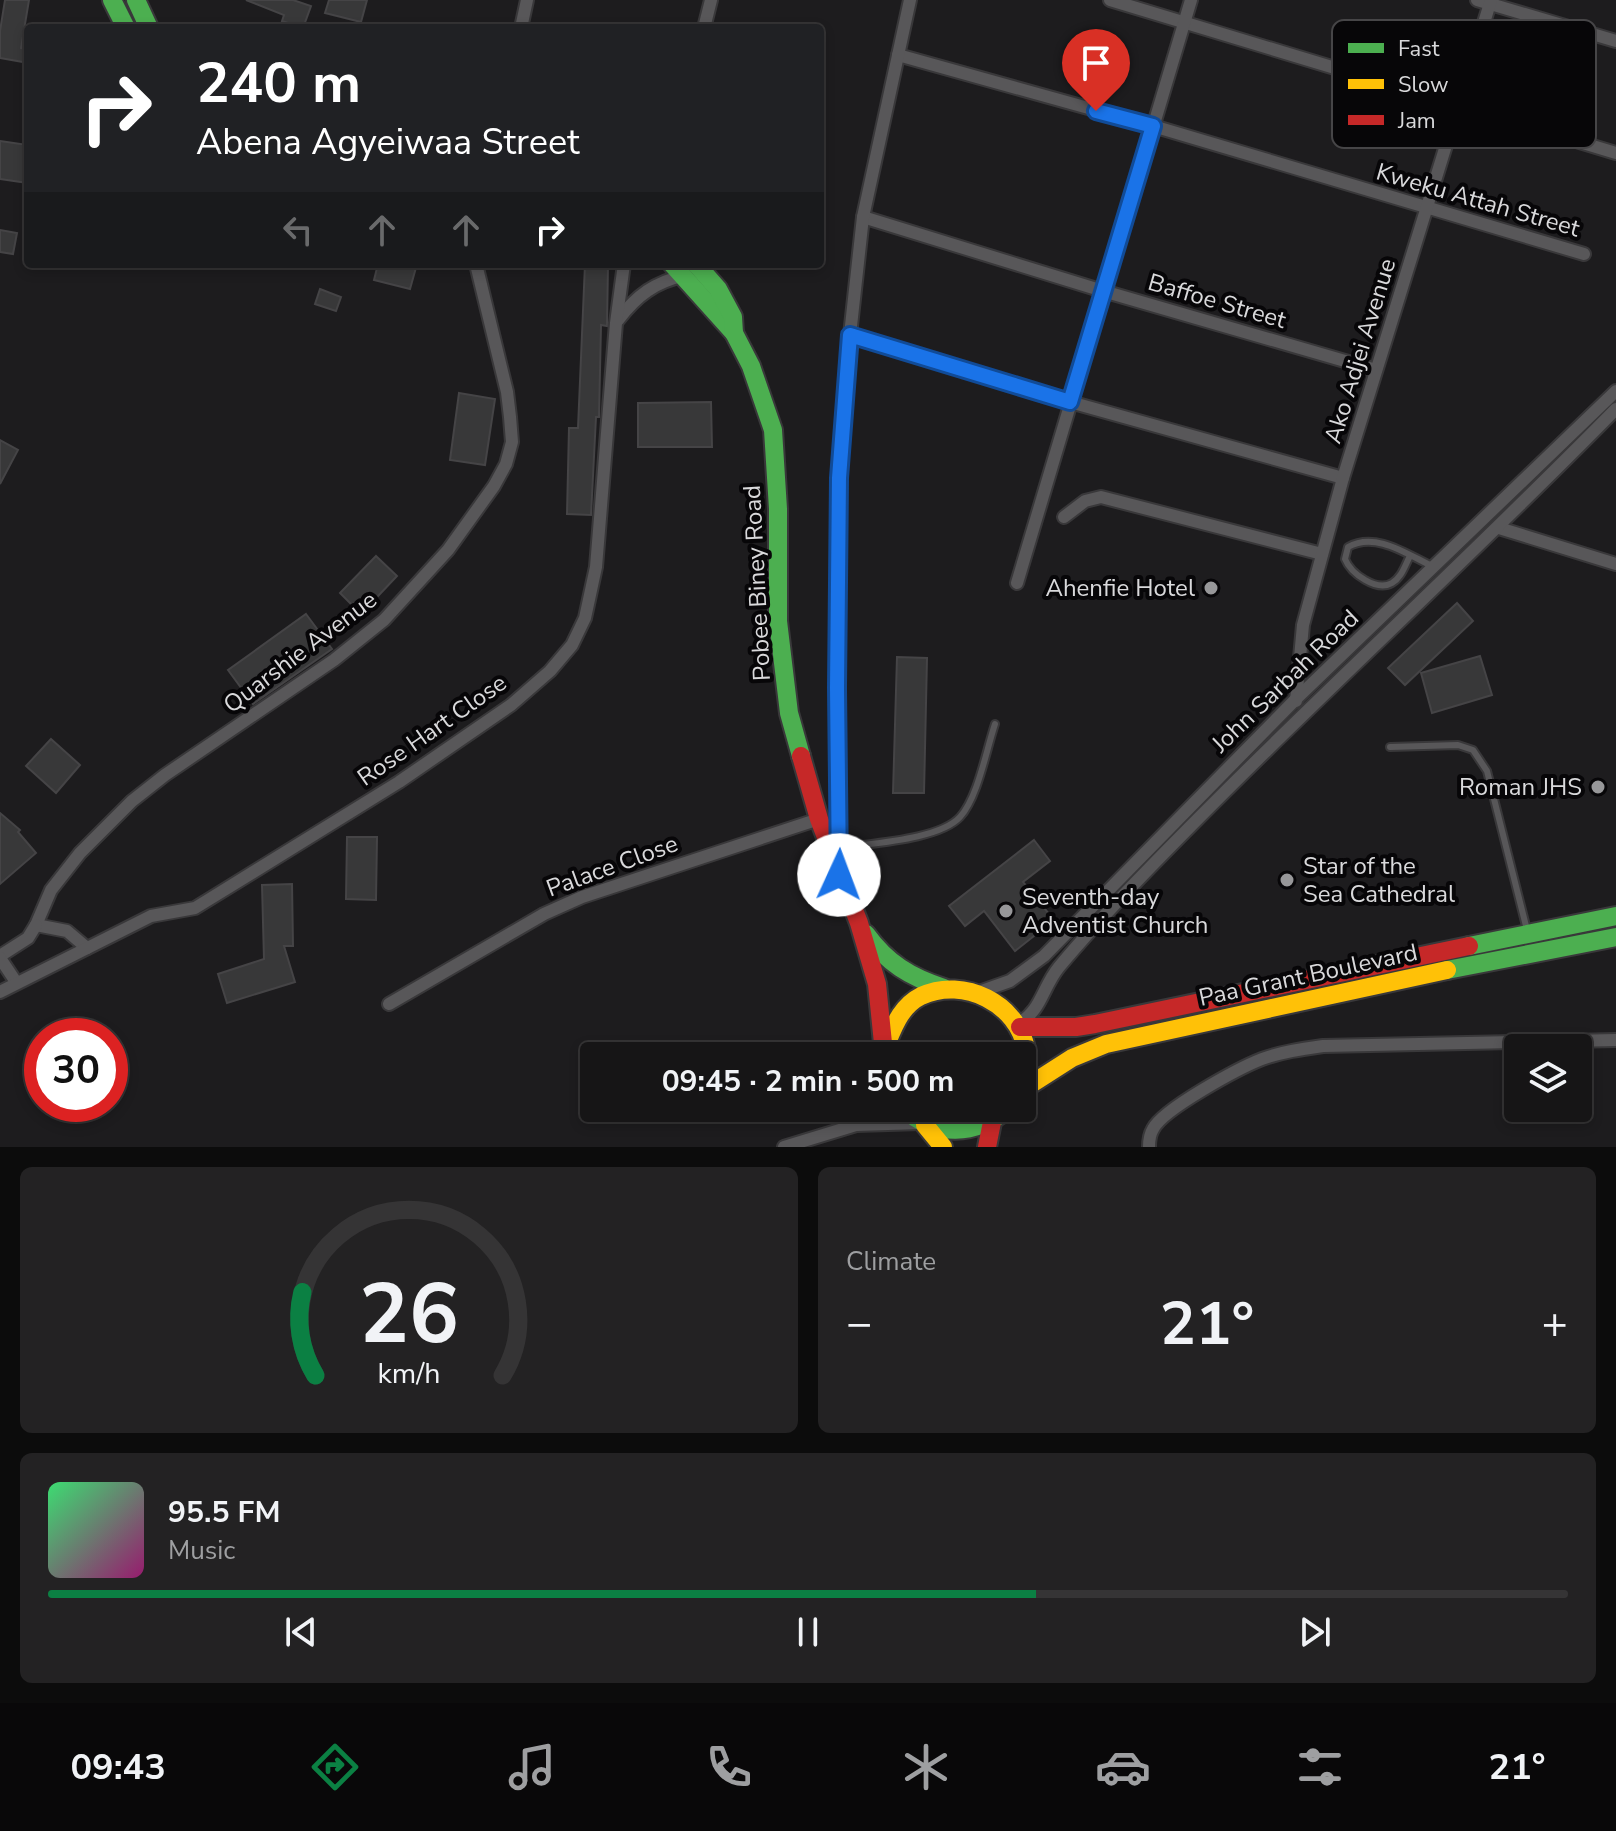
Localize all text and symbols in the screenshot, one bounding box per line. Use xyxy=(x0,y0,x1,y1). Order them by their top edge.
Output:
legend xyxy=(1332,20,1596,148)
pin xyxy=(1062,29,1130,111)
text: Fast xyxy=(1398,34,1440,64)
icon: arrive xyxy=(1074,41,1118,85)
text: 240 m xyxy=(196,45,361,122)
icon: right xyxy=(64,56,168,160)
text: Slow xyxy=(1398,70,1449,100)
text: Jam xyxy=(1397,106,1436,136)
text: Abena Agyeiwaa Street xyxy=(196,118,580,167)
street label: Kweku Attah Street xyxy=(1372,156,1584,245)
icon: left xyxy=(276,208,320,252)
icon: ahead xyxy=(360,208,404,252)
icon: ahead xyxy=(444,208,488,252)
icon: right xyxy=(528,208,572,252)
street label: Ako Adjei Avenue xyxy=(1317,255,1403,447)
street label: Baffoe Street xyxy=(1144,266,1290,336)
street label: Pobee Biney Road xyxy=(736,484,778,682)
place label: Ahenfie Hotel xyxy=(1045,572,1195,604)
marker: Ahenfie Hotel xyxy=(1202,579,1220,597)
street label: Quarshie Avenue xyxy=(217,584,383,720)
street label: John Sarbah Road xyxy=(1204,602,1366,760)
street label: Rose Hart Close xyxy=(351,667,513,793)
place label: Roman JHS xyxy=(1459,771,1582,803)
marker: Roman JHS xyxy=(1589,778,1607,796)
street label: Palace Close xyxy=(542,827,682,905)
position arrow xyxy=(797,833,881,917)
place label: Star of the Sea Cathedral xyxy=(1303,850,1455,910)
marker: Star of the Sea Cathedral xyxy=(1278,871,1296,889)
place label: Seventh-day Adventist Church xyxy=(1022,881,1208,941)
marker: Seventh-day Adventist Church xyxy=(997,902,1015,920)
street label: Paa Grant Boulevard xyxy=(1196,936,1420,1014)
speed limit sign: 30 xyxy=(24,1018,128,1122)
map controls xyxy=(1504,1034,1592,1122)
button: layers xyxy=(1504,1034,1592,1122)
text: 09:45 · 2 min · 500 m xyxy=(662,1061,954,1102)
text: Climate xyxy=(846,1244,936,1279)
text: 26 xyxy=(359,1258,459,1371)
text: 21° xyxy=(1160,1283,1254,1365)
text: − xyxy=(846,1294,872,1354)
text: + xyxy=(1542,1294,1568,1354)
text: km/h xyxy=(378,1354,440,1393)
text: 95.5 FM xyxy=(168,1492,280,1533)
text: Music xyxy=(168,1533,235,1568)
icon: previous xyxy=(279,1610,323,1654)
icon: pause xyxy=(786,1610,830,1654)
icon: next xyxy=(1293,1610,1337,1654)
icon: directions xyxy=(307,1739,363,1795)
icon: music xyxy=(504,1739,560,1795)
icon: phone xyxy=(701,1739,757,1795)
icon: climate xyxy=(898,1739,954,1795)
icon: car xyxy=(1095,1739,1151,1795)
icon: filters xyxy=(1292,1739,1348,1795)
text: 09:43 xyxy=(70,1743,166,1792)
text: 21° xyxy=(1489,1743,1545,1792)

